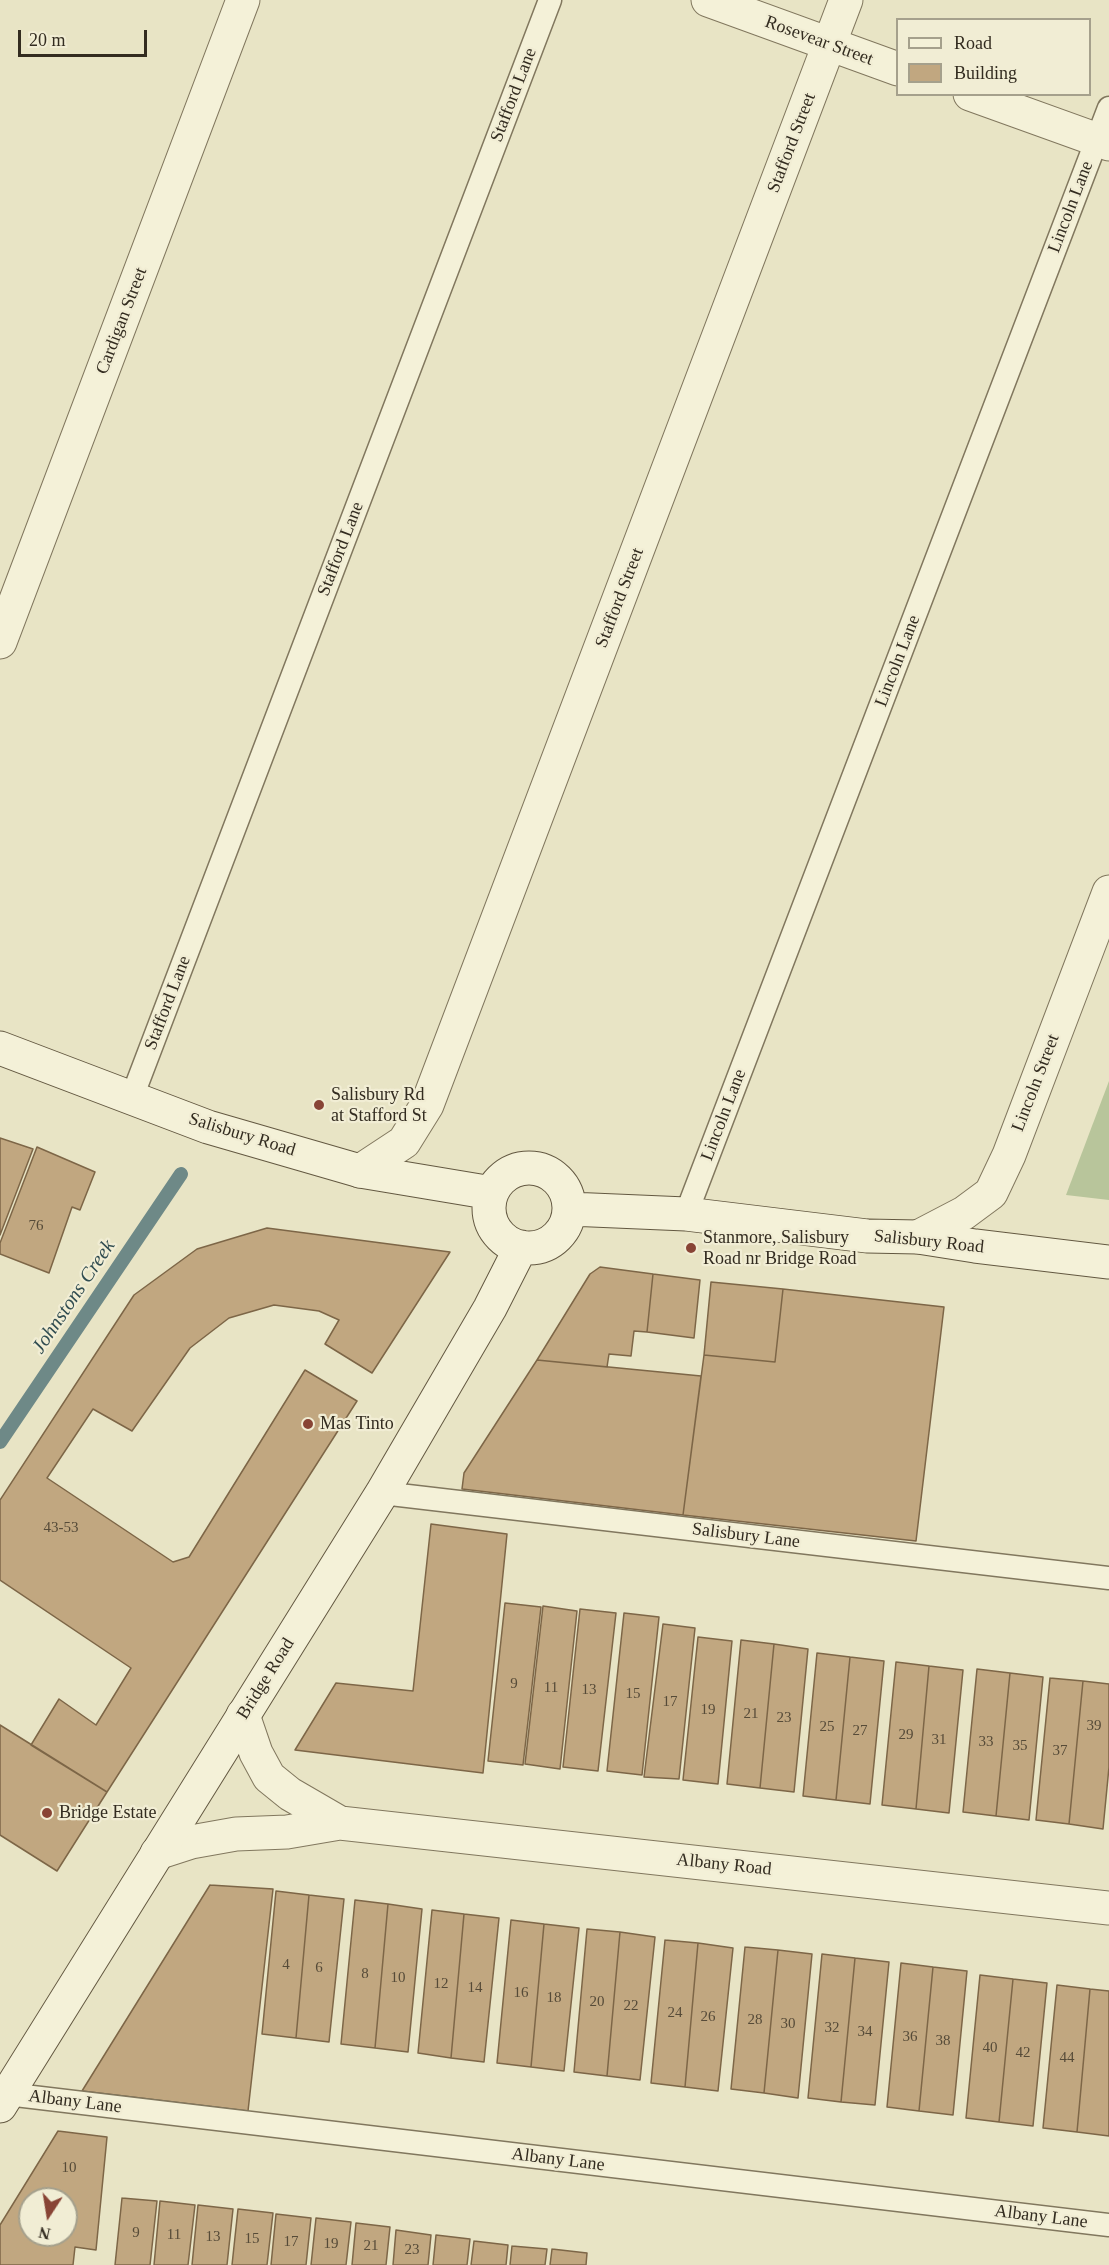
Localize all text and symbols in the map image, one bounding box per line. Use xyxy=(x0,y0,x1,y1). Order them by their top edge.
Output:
street label: Rosevear Street xyxy=(762,11,876,71)
scale bar xyxy=(21,18,150,56)
legend xyxy=(896,18,1091,96)
text: 20 m xyxy=(29,30,66,50)
text: Road xyxy=(954,33,992,53)
street label: Stafford Lane xyxy=(486,45,542,145)
text: Building xyxy=(954,63,1017,83)
street label: Stafford Street xyxy=(763,90,821,196)
street label: Lincoln Lane xyxy=(1044,158,1098,256)
street label: Cardigan Street xyxy=(92,265,152,377)
street label: Stafford Lane xyxy=(313,499,369,599)
street label: Stafford Street xyxy=(591,545,649,651)
street label: Lincoln Lane xyxy=(871,612,925,710)
street label: Stafford Lane xyxy=(140,953,196,1053)
street label: Lincoln Street xyxy=(1008,1031,1064,1135)
street label: Lincoln Lane xyxy=(697,1066,751,1164)
place label: Salisbury Rd at Stafford St xyxy=(331,1084,427,1126)
marker: Salisbury Rd at Stafford St xyxy=(312,1098,326,1112)
street label: Salisbury Road xyxy=(186,1109,298,1161)
house number: 76 xyxy=(28,1217,44,1235)
street label: Salisbury Road xyxy=(873,1225,985,1259)
place label: Stanmore, Salisbury Road nr Bridge Road xyxy=(703,1227,856,1270)
water label: Johnstons Creek xyxy=(27,1236,121,1358)
marker: Stanmore, Salisbury Road nr Bridge Road xyxy=(684,1241,698,1255)
place label: Mas Tinto xyxy=(320,1413,394,1435)
marker: Mas Tinto xyxy=(301,1417,315,1431)
house number: 43-53 xyxy=(44,1519,78,1537)
street label: Salisbury Lane xyxy=(691,1519,801,1553)
street label: Bridge Road xyxy=(233,1634,299,1724)
house number: 9 xyxy=(510,1675,518,1693)
house number: 11 xyxy=(544,1679,558,1697)
house number: 13 xyxy=(582,1681,596,1699)
house number: 15 xyxy=(626,1685,640,1703)
house number: 17 xyxy=(662,1693,678,1711)
house number: 19 xyxy=(700,1701,716,1719)
house number: 21 xyxy=(744,1705,758,1723)
house number: 23 xyxy=(776,1709,792,1727)
house number: 39 xyxy=(1086,1717,1102,1735)
house number: 25 xyxy=(820,1718,834,1736)
house number: 27 xyxy=(852,1722,868,1740)
house number: 29 xyxy=(898,1726,914,1744)
house number: 31 xyxy=(932,1731,946,1749)
house number: 33 xyxy=(978,1733,994,1751)
house number: 35 xyxy=(1012,1737,1028,1755)
house number: 37 xyxy=(1052,1742,1068,1760)
place label: Bridge Estate xyxy=(59,1802,156,1824)
marker: Bridge Estate xyxy=(40,1806,54,1820)
street label: Albany Road xyxy=(675,1849,773,1881)
house number: 4 xyxy=(282,1956,290,1974)
house number: 6 xyxy=(315,1959,323,1977)
house number: 8 xyxy=(361,1965,369,1983)
house number: 10 xyxy=(390,1969,406,1987)
house number: 12 xyxy=(434,1975,448,1993)
house number: 14 xyxy=(468,1979,482,1997)
house number: 16 xyxy=(514,1984,528,2002)
house number: 18 xyxy=(546,1989,562,2007)
house number: 20 xyxy=(590,1993,604,2011)
house number: 22 xyxy=(624,1997,638,2015)
house number: 24 xyxy=(668,2004,682,2022)
house number: 26 xyxy=(700,2008,716,2026)
house number: 28 xyxy=(748,2011,762,2029)
house number: 30 xyxy=(780,2015,796,2033)
house number: 32 xyxy=(824,2019,840,2037)
house number: 34 xyxy=(858,2023,872,2041)
house number: 36 xyxy=(902,2028,918,2046)
house number: 38 xyxy=(936,2032,950,2050)
house number: 40 xyxy=(982,2039,998,2057)
house number: 42 xyxy=(1016,2044,1030,2062)
house number: 44 xyxy=(1060,2049,1074,2067)
street label: Albany Lane xyxy=(27,2086,123,2118)
street label: Albany Lane xyxy=(510,2144,606,2176)
house number: 10 xyxy=(62,2159,76,2177)
north arrow xyxy=(18,2187,78,2247)
street label: Albany Lane xyxy=(993,2201,1089,2233)
text: N xyxy=(37,2224,52,2243)
house number: 9 xyxy=(132,2224,140,2242)
house number: 11 xyxy=(167,2226,181,2244)
house number: 13 xyxy=(206,2228,220,2246)
house number: 15 xyxy=(244,2230,260,2248)
house number: 17 xyxy=(284,2233,298,2251)
house number: 19 xyxy=(324,2235,338,2253)
house number: 21 xyxy=(364,2237,378,2255)
house number: 23 xyxy=(404,2241,420,2259)

